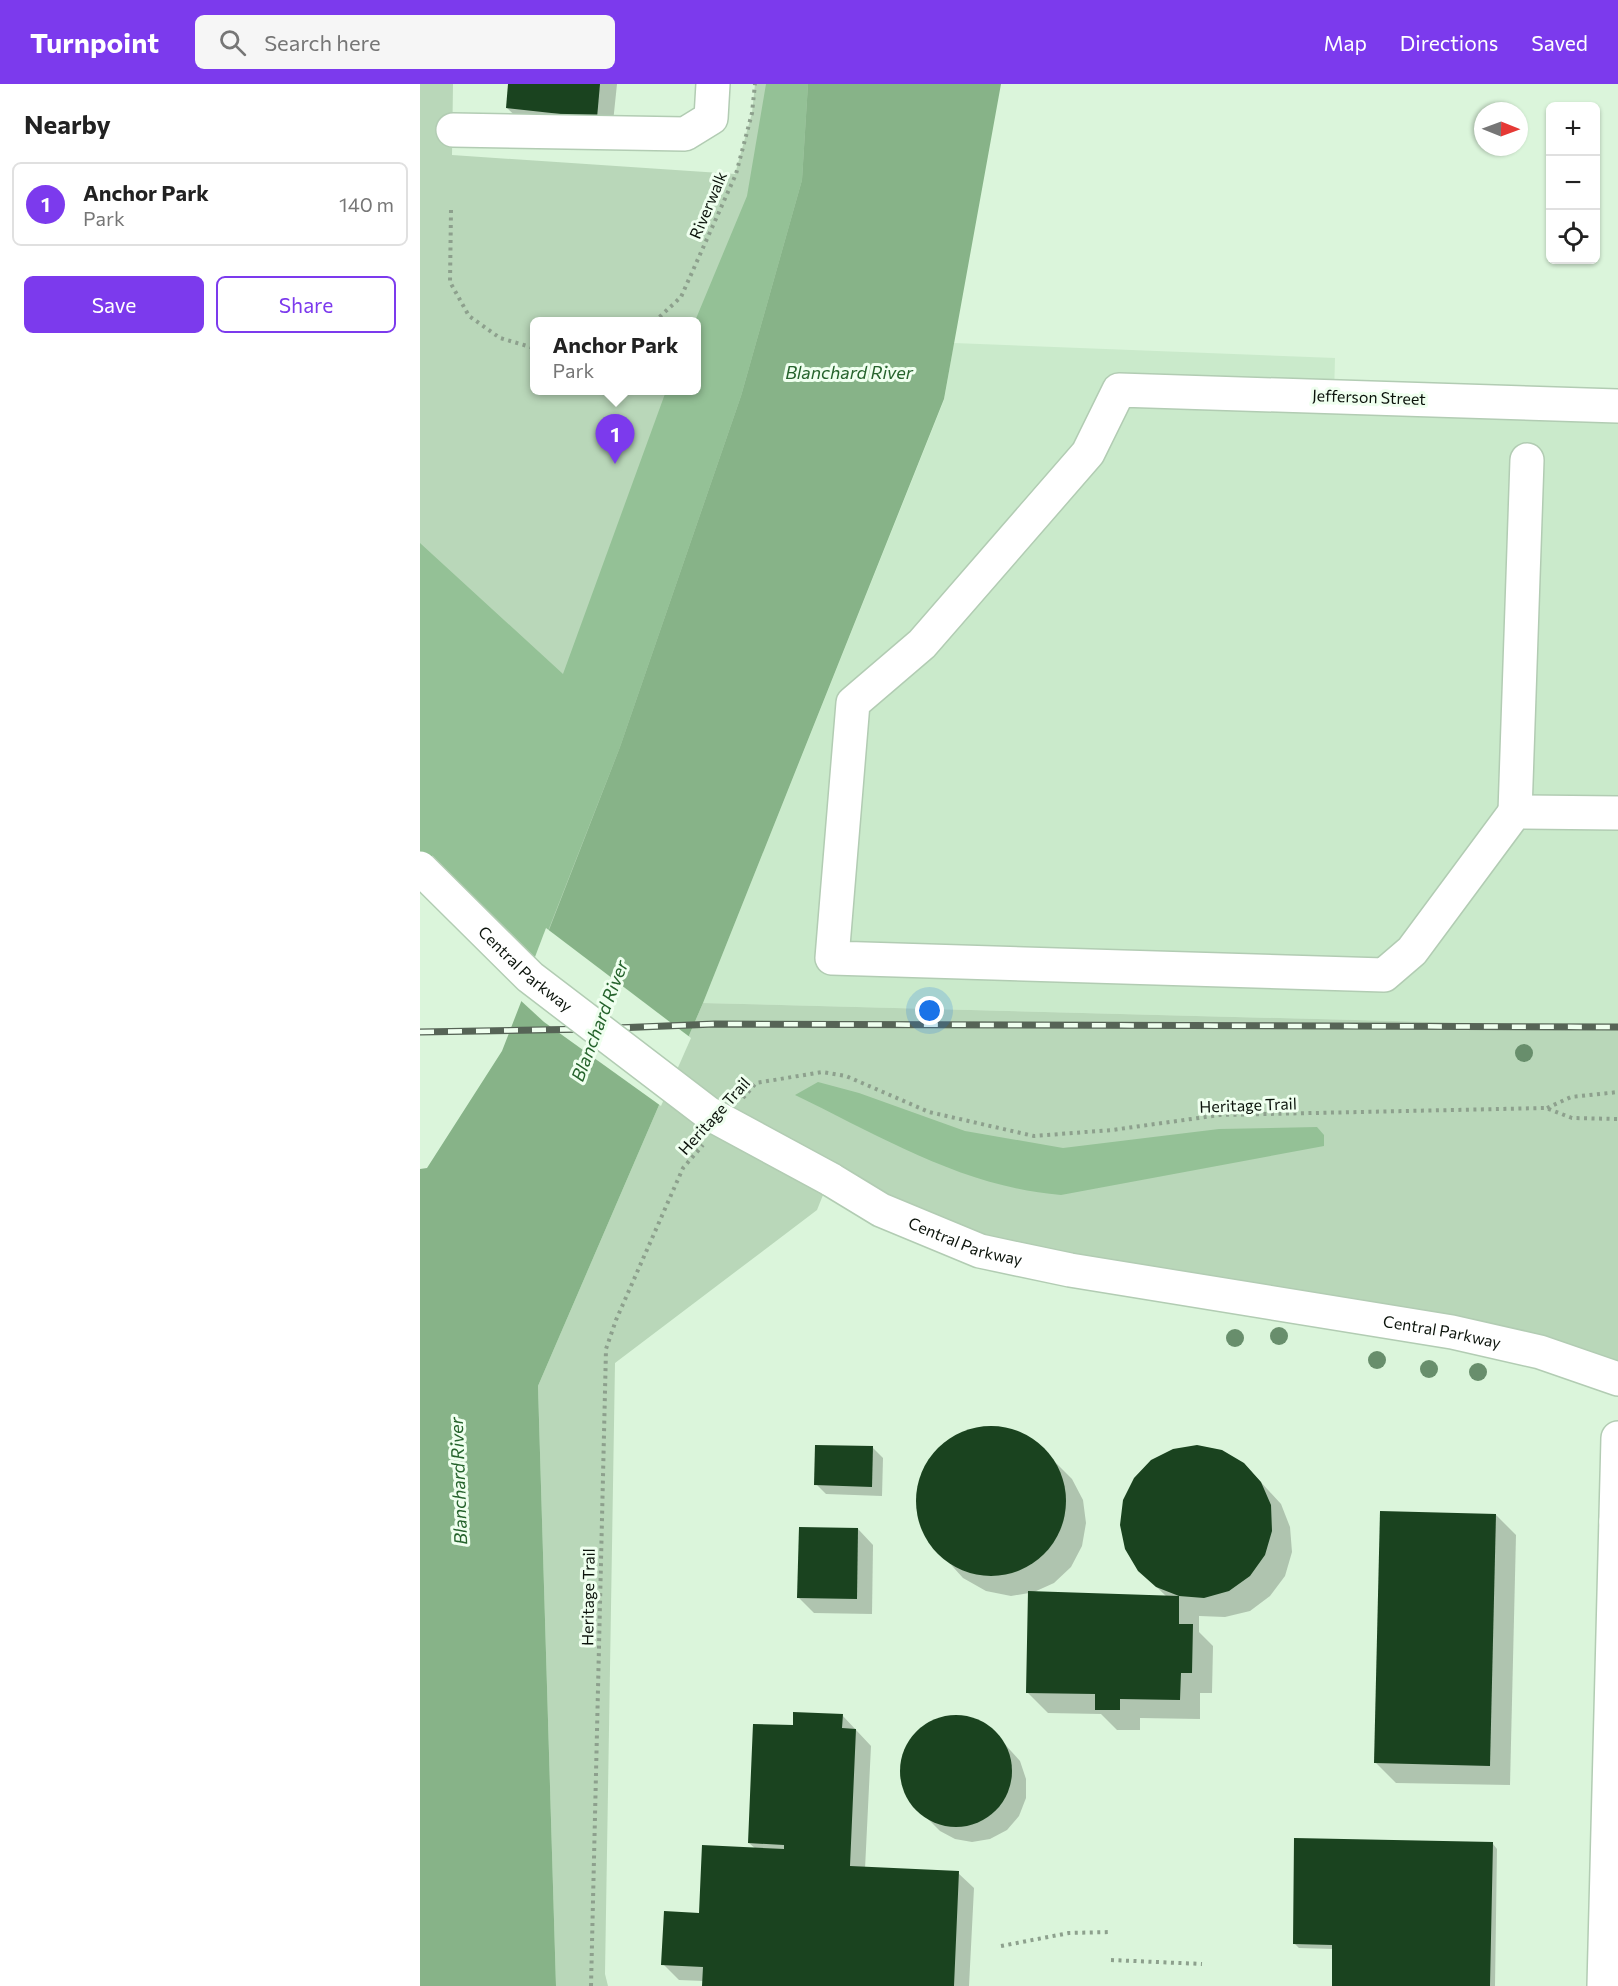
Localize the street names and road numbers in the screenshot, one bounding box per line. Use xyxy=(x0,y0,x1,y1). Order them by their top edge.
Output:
street label: Riverwalk xyxy=(685,168,730,241)
street label: Jefferson Street xyxy=(1312,385,1427,408)
street label: Central Parkway xyxy=(475,922,577,1015)
street label: Heritage Trail xyxy=(674,1073,753,1158)
street label: Heritage Trail xyxy=(1199,1093,1297,1116)
street label: Central Parkway xyxy=(906,1212,1024,1269)
street label: Central Parkway xyxy=(1382,1311,1503,1352)
street label: Heritage Trail xyxy=(577,1548,598,1646)

